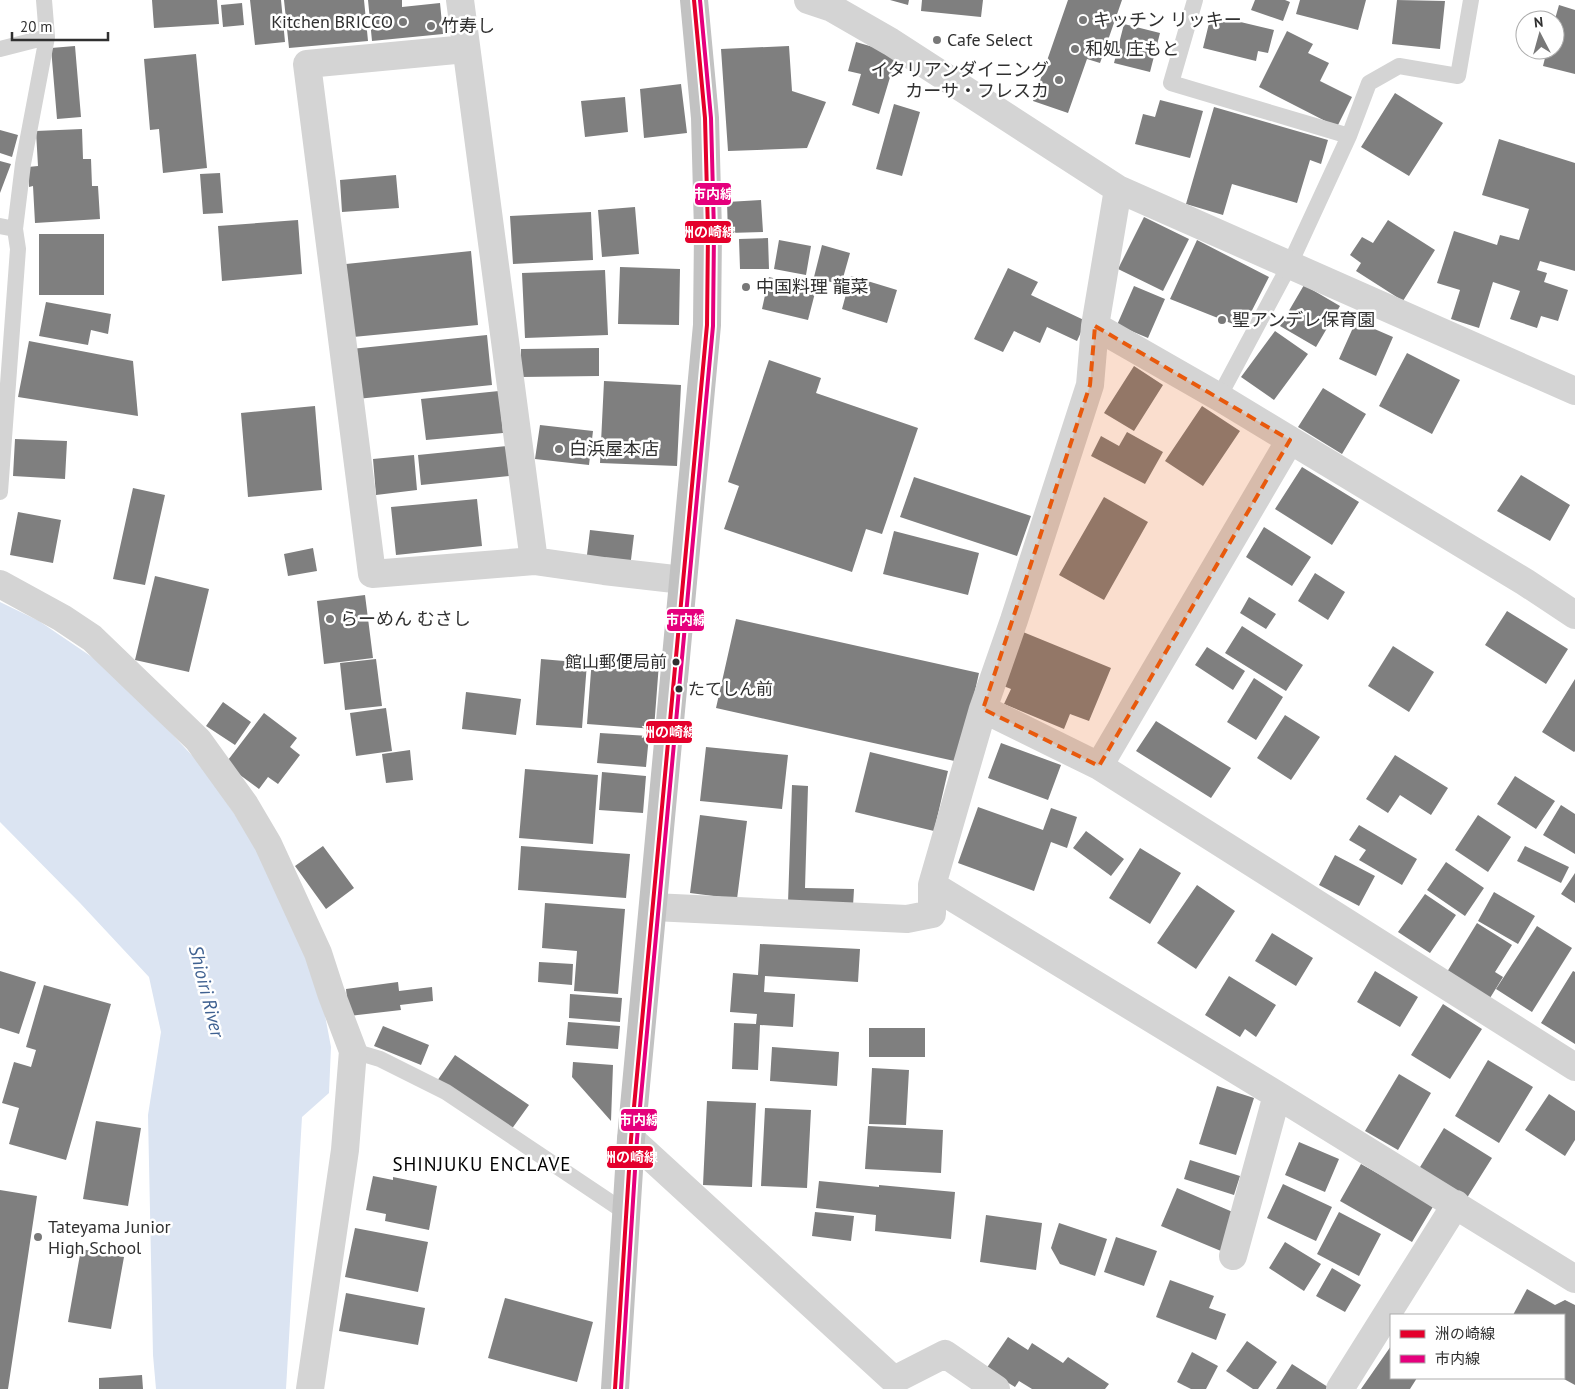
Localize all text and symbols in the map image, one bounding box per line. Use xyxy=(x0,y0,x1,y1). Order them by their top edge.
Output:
place label: キッチン リッキー xyxy=(1093,8,1242,31)
scale bar xyxy=(12,10,109,42)
place label: Kitchen BRICCO xyxy=(271,10,393,33)
north arrow xyxy=(1515,10,1565,60)
text: N xyxy=(1533,13,1544,32)
place label: 竹寿し xyxy=(441,14,495,37)
marker: キッチン リッキー xyxy=(1077,14,1089,26)
marker: Kitchen BRICCO xyxy=(397,16,409,28)
text: 20 m xyxy=(20,17,53,36)
marker: 竹寿し xyxy=(425,20,437,32)
place label: Cafe Select xyxy=(947,28,1033,51)
marker: Cafe Select xyxy=(931,34,943,46)
place label: 和処 庄もと xyxy=(1085,37,1179,60)
marker: 和処 庄もと xyxy=(1069,43,1081,55)
place label: イタリアンダイニング カーサ・フレスカ xyxy=(870,58,1049,102)
marker: イタリアンダイニング カーサ・フレスカ xyxy=(1053,74,1065,86)
line badge: 市内線 xyxy=(694,182,732,206)
text: 市内線 xyxy=(692,185,734,203)
line badge: 洲の崎線 xyxy=(684,220,732,244)
text: 洲の崎線 xyxy=(680,223,736,241)
place label: 中国料理 龍菜 xyxy=(756,275,869,298)
marker: 中国料理 龍菜 xyxy=(740,281,752,293)
place label: 聖アンデレ保育園 xyxy=(1232,308,1375,331)
marker: 聖アンデレ保育園 xyxy=(1216,314,1228,326)
place label: 白浜屋本店 xyxy=(569,437,659,460)
marker: 白浜屋本店 xyxy=(553,443,565,455)
place label: らーめん むさし xyxy=(340,607,471,630)
line badge: 市内線 xyxy=(666,608,705,632)
text: 市内線 xyxy=(665,611,707,629)
marker: らーめん むさし xyxy=(324,613,336,625)
place label: 館山郵便局前 xyxy=(565,651,667,673)
marker: 館山郵便局前 xyxy=(671,657,681,667)
place label: たてしん前 xyxy=(688,678,773,700)
marker: たてしん前 xyxy=(674,684,684,694)
line badge: 洲の崎線 xyxy=(645,720,693,744)
text: 洲の崎線 xyxy=(641,723,697,741)
water label: Shioiri River xyxy=(184,943,230,1041)
line badge: 市内線 xyxy=(620,1108,658,1132)
text: 市内線 xyxy=(618,1111,660,1129)
line badge: 洲の崎線 xyxy=(606,1145,654,1169)
text: 洲の崎線 xyxy=(602,1148,658,1166)
district label: SHINJUKU ENCLAVE xyxy=(392,1152,572,1176)
place label: Tateyama Junior High School xyxy=(48,1215,171,1259)
marker: Tateyama Junior High School xyxy=(32,1231,44,1243)
legend xyxy=(1390,1314,1565,1379)
text: 洲の崎線 xyxy=(1435,1324,1495,1343)
text: 市内線 xyxy=(1435,1349,1480,1368)

